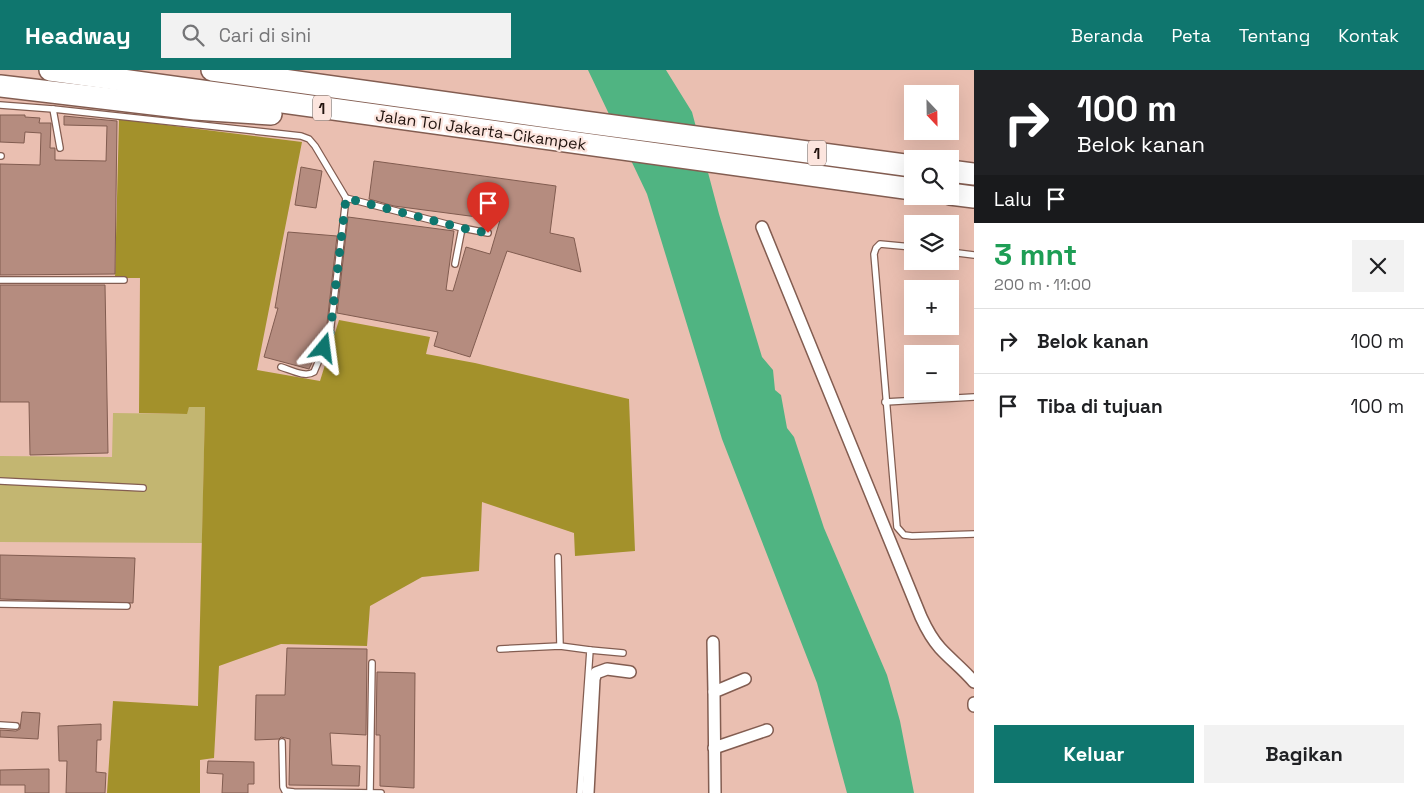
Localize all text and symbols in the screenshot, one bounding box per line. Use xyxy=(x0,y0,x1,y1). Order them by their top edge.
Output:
search box xyxy=(161,13,511,58)
text: Headway xyxy=(25,20,131,51)
icon: search xyxy=(179,21,207,49)
text: Cari di sini xyxy=(219,23,311,48)
text: Beranda xyxy=(1071,24,1143,47)
text: Peta xyxy=(1171,24,1211,47)
text: Tentang xyxy=(1239,24,1310,47)
text: Kontak xyxy=(1338,24,1399,47)
north arrow xyxy=(904,85,959,140)
map controls xyxy=(904,85,959,400)
text: 100 m xyxy=(1077,87,1177,131)
icon: right xyxy=(994,90,1059,155)
road number: 1 xyxy=(313,96,331,120)
street label: Jalan Tol Jakarta–Cikampek xyxy=(374,105,588,155)
text: Belok kanan xyxy=(1077,130,1205,158)
road number: 1 xyxy=(808,140,826,166)
button: search xyxy=(904,150,959,205)
pin xyxy=(467,182,509,233)
icon: arrive xyxy=(1042,185,1070,213)
text: Lalu xyxy=(994,187,1032,212)
icon: arrive xyxy=(474,189,502,217)
button: layers xyxy=(904,215,959,270)
text: 3 mnt xyxy=(994,235,1077,274)
button: close xyxy=(1352,240,1404,292)
text: 200 m · 11:00 xyxy=(994,274,1091,295)
button: + xyxy=(904,280,959,335)
position arrow xyxy=(297,321,349,373)
icon: right xyxy=(994,327,1022,355)
text: Belok kanan xyxy=(1037,329,1149,354)
text: 100 m xyxy=(1350,329,1404,354)
button: − xyxy=(904,345,959,400)
icon: arrive xyxy=(994,392,1022,420)
text: Tiba di tujuan xyxy=(1037,394,1163,419)
text: 100 m xyxy=(1350,394,1404,419)
button: Keluar xyxy=(994,725,1194,783)
button: Bagikan xyxy=(1204,725,1404,783)

